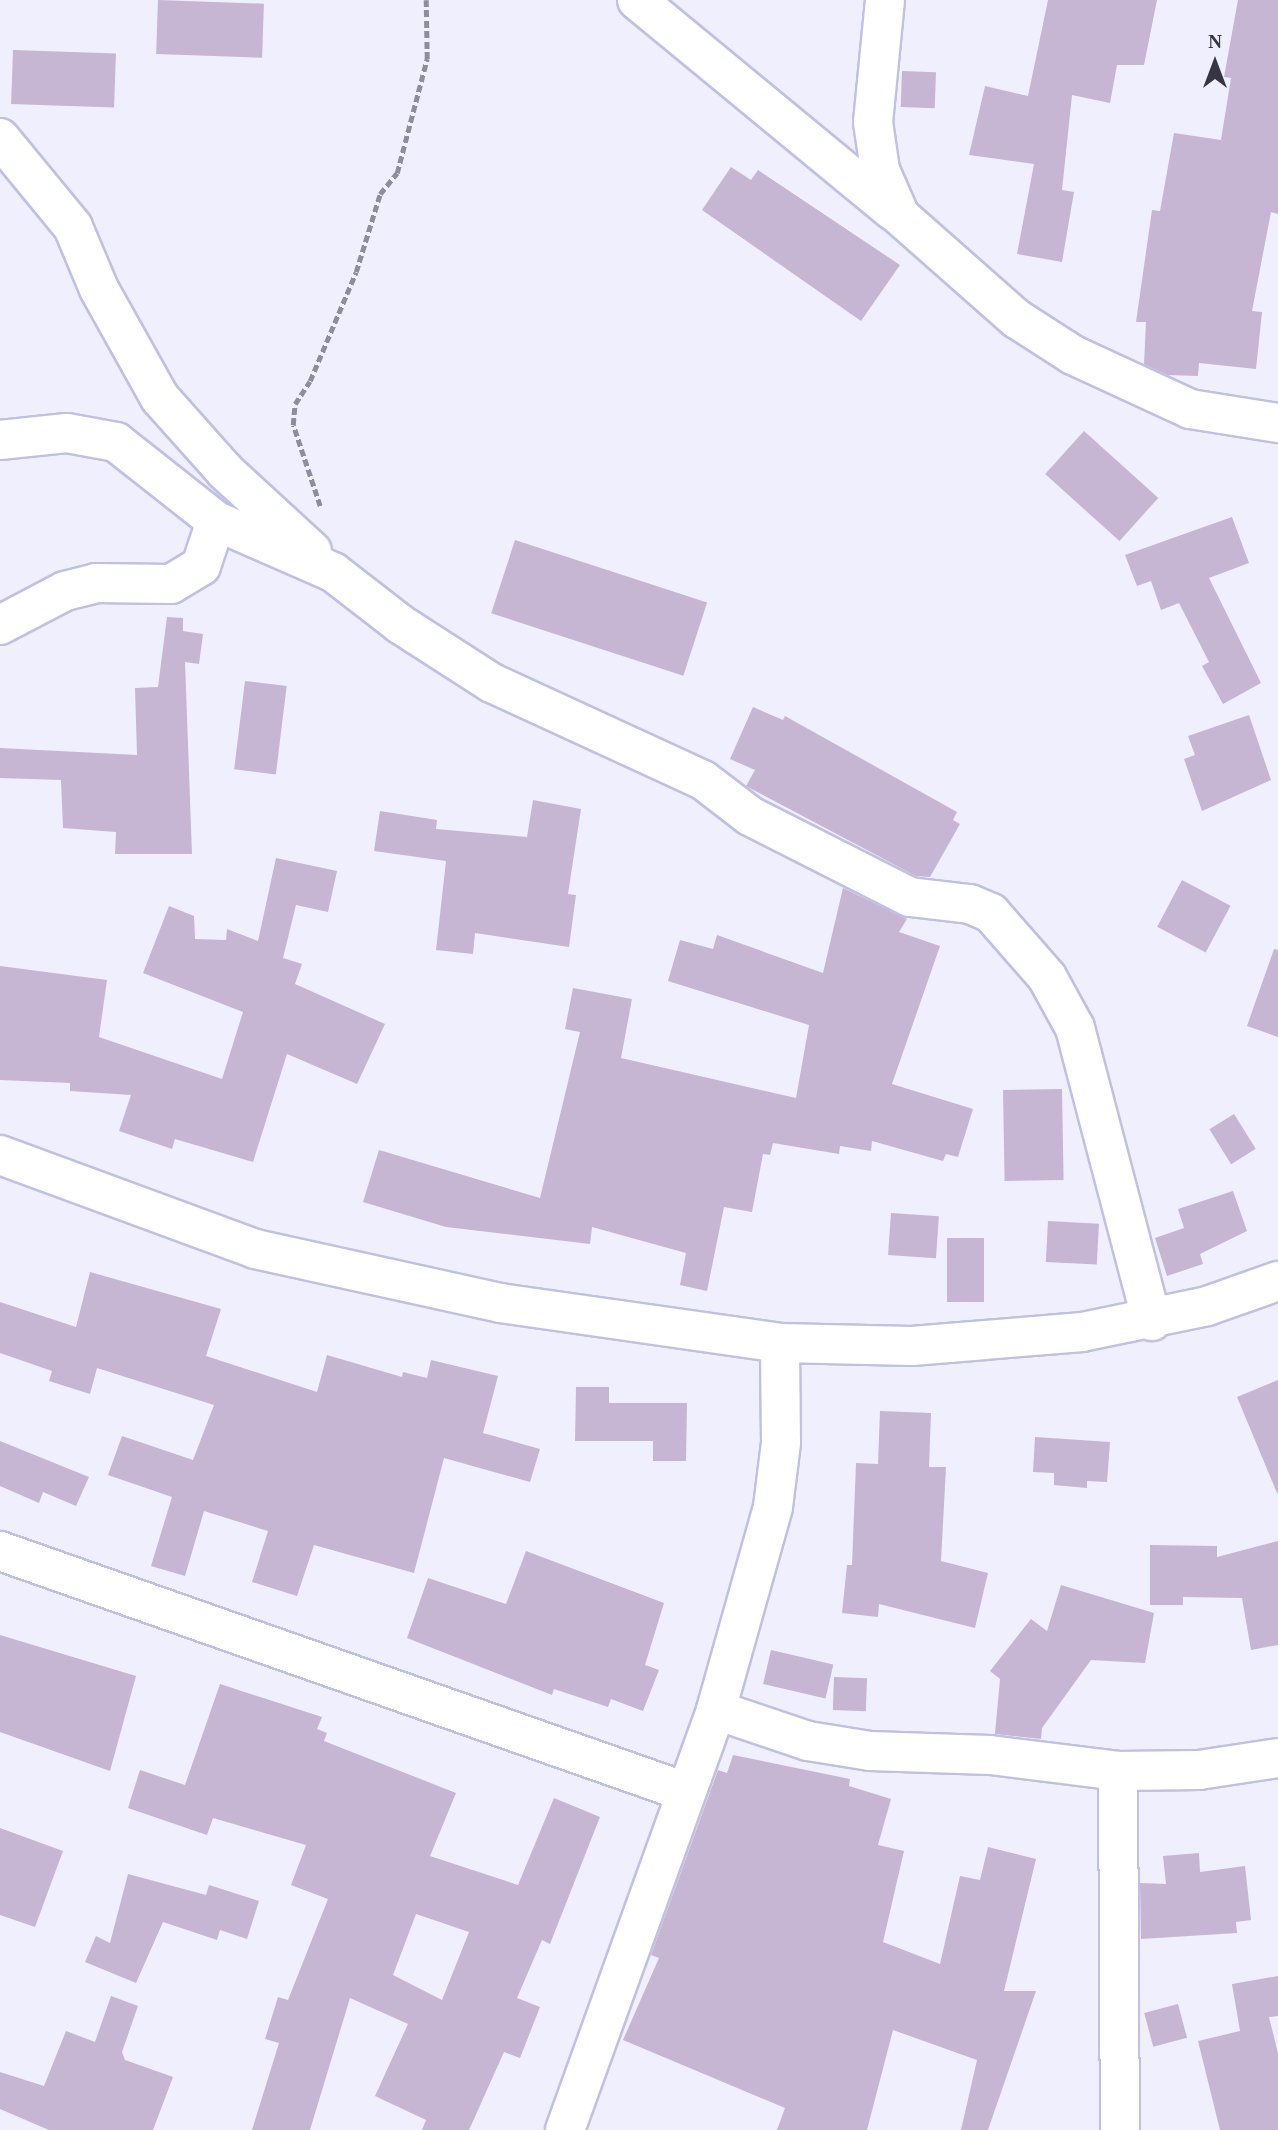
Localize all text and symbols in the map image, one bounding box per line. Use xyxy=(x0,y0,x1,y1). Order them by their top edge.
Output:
north arrow xyxy=(1180,28,1250,98)
text: N xyxy=(1208,31,1222,52)

